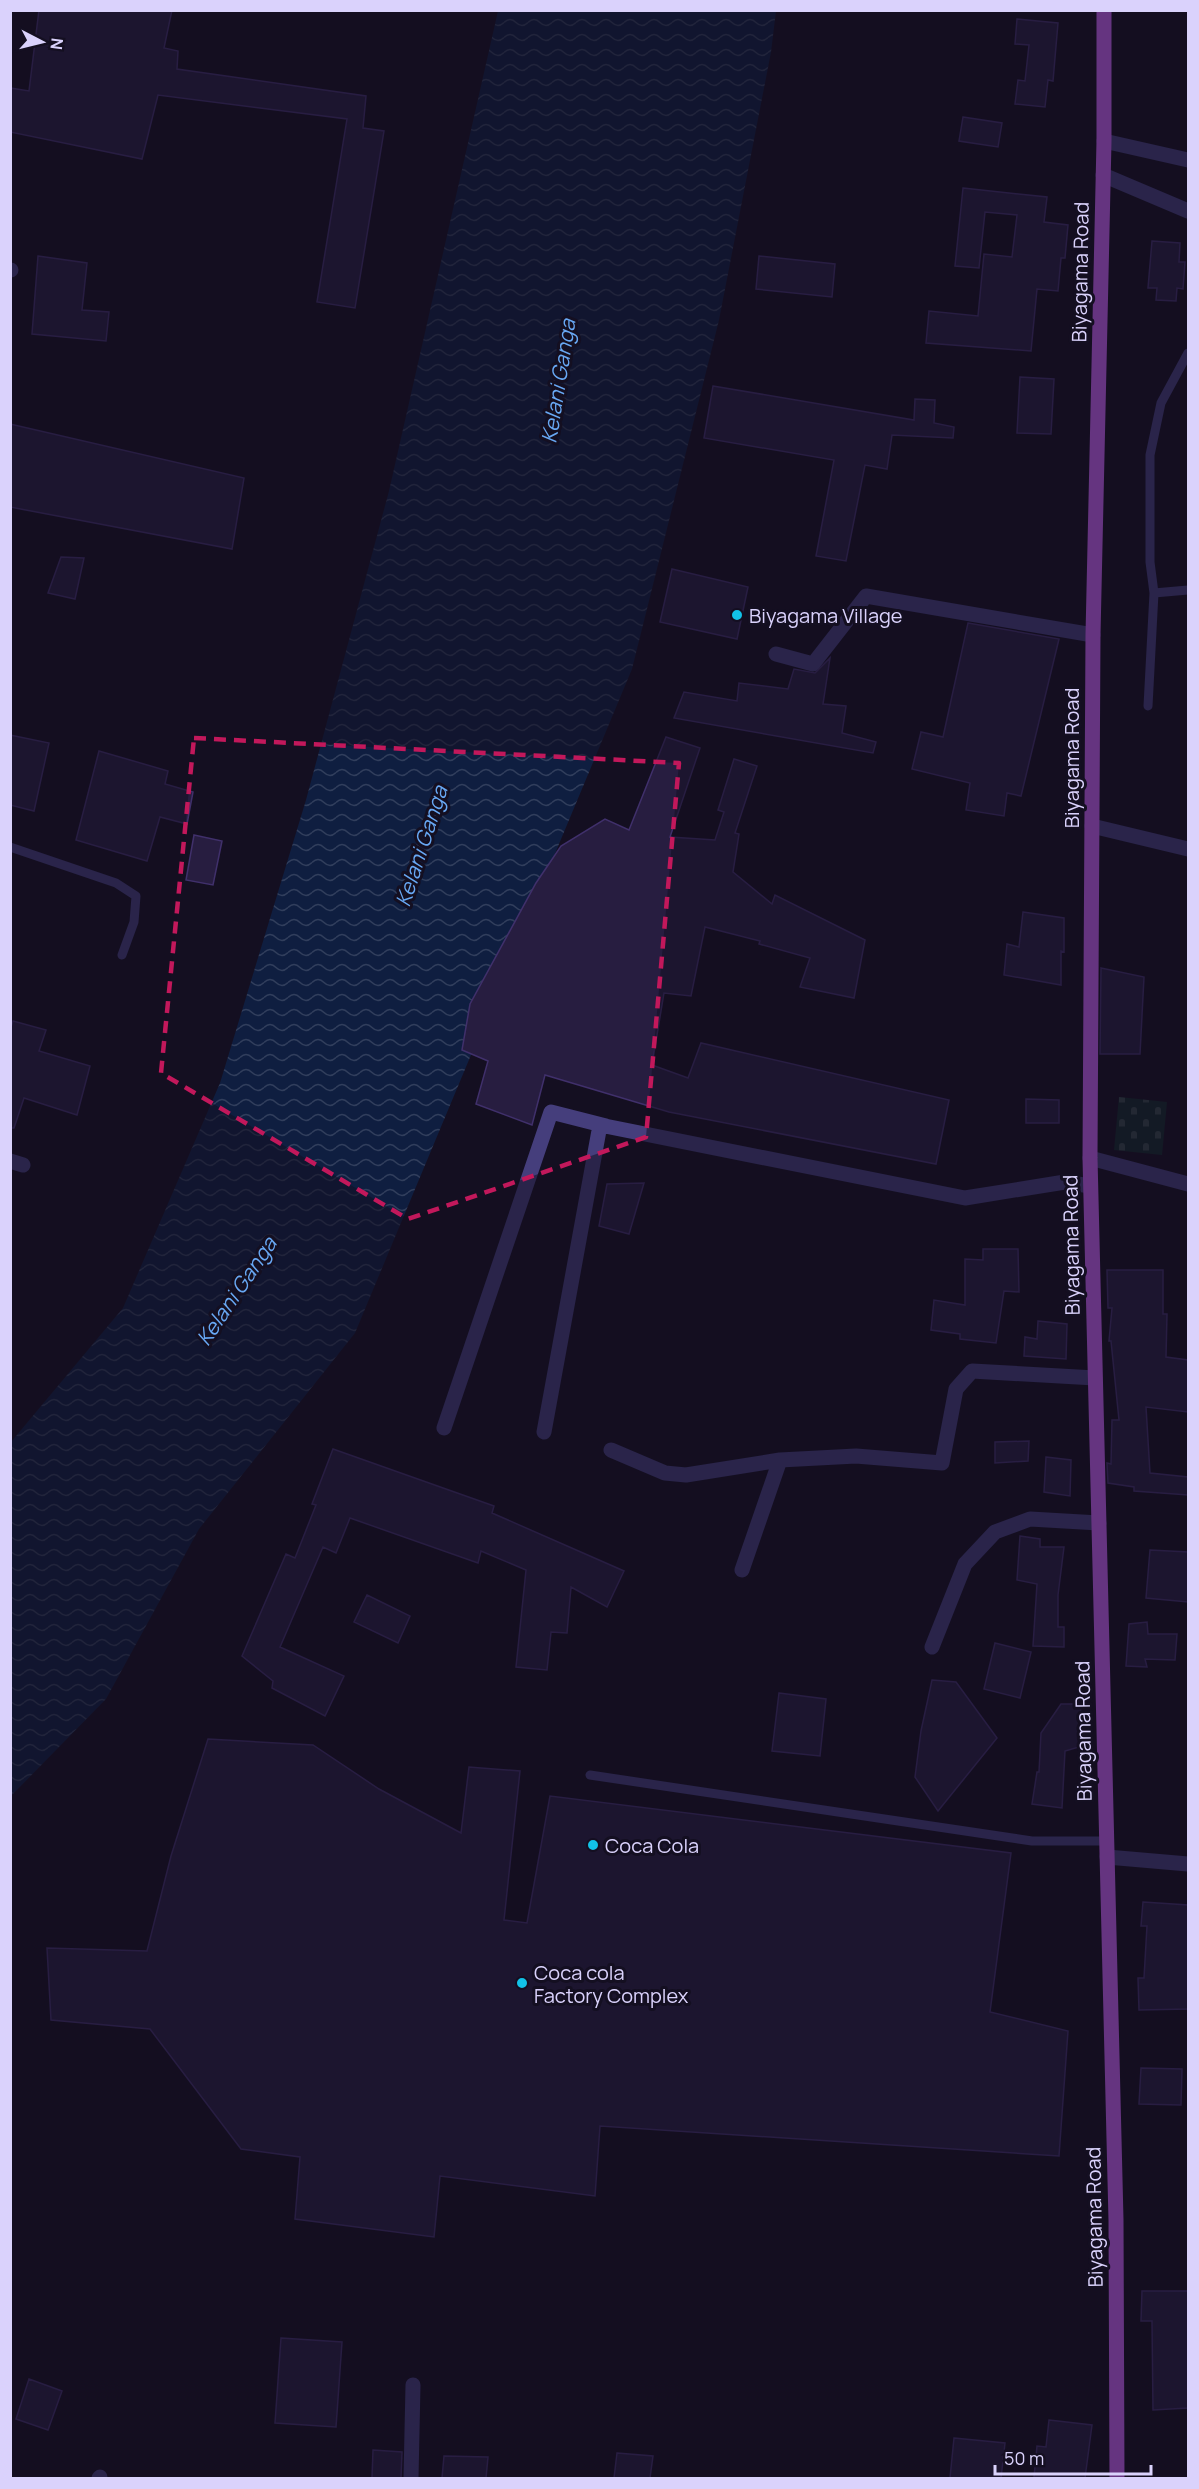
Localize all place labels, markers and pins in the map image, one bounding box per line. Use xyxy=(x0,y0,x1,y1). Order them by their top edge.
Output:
place label: Biyagama Village xyxy=(749,602,903,629)
marker: Biyagama Village xyxy=(730,608,744,622)
place label: Coca Cola xyxy=(605,1832,699,1859)
marker: Coca Cola xyxy=(586,1838,600,1852)
place label: Coca cola Factory Complex xyxy=(534,1959,689,2009)
marker: Coca cola Factory Complex xyxy=(515,1976,529,1990)

